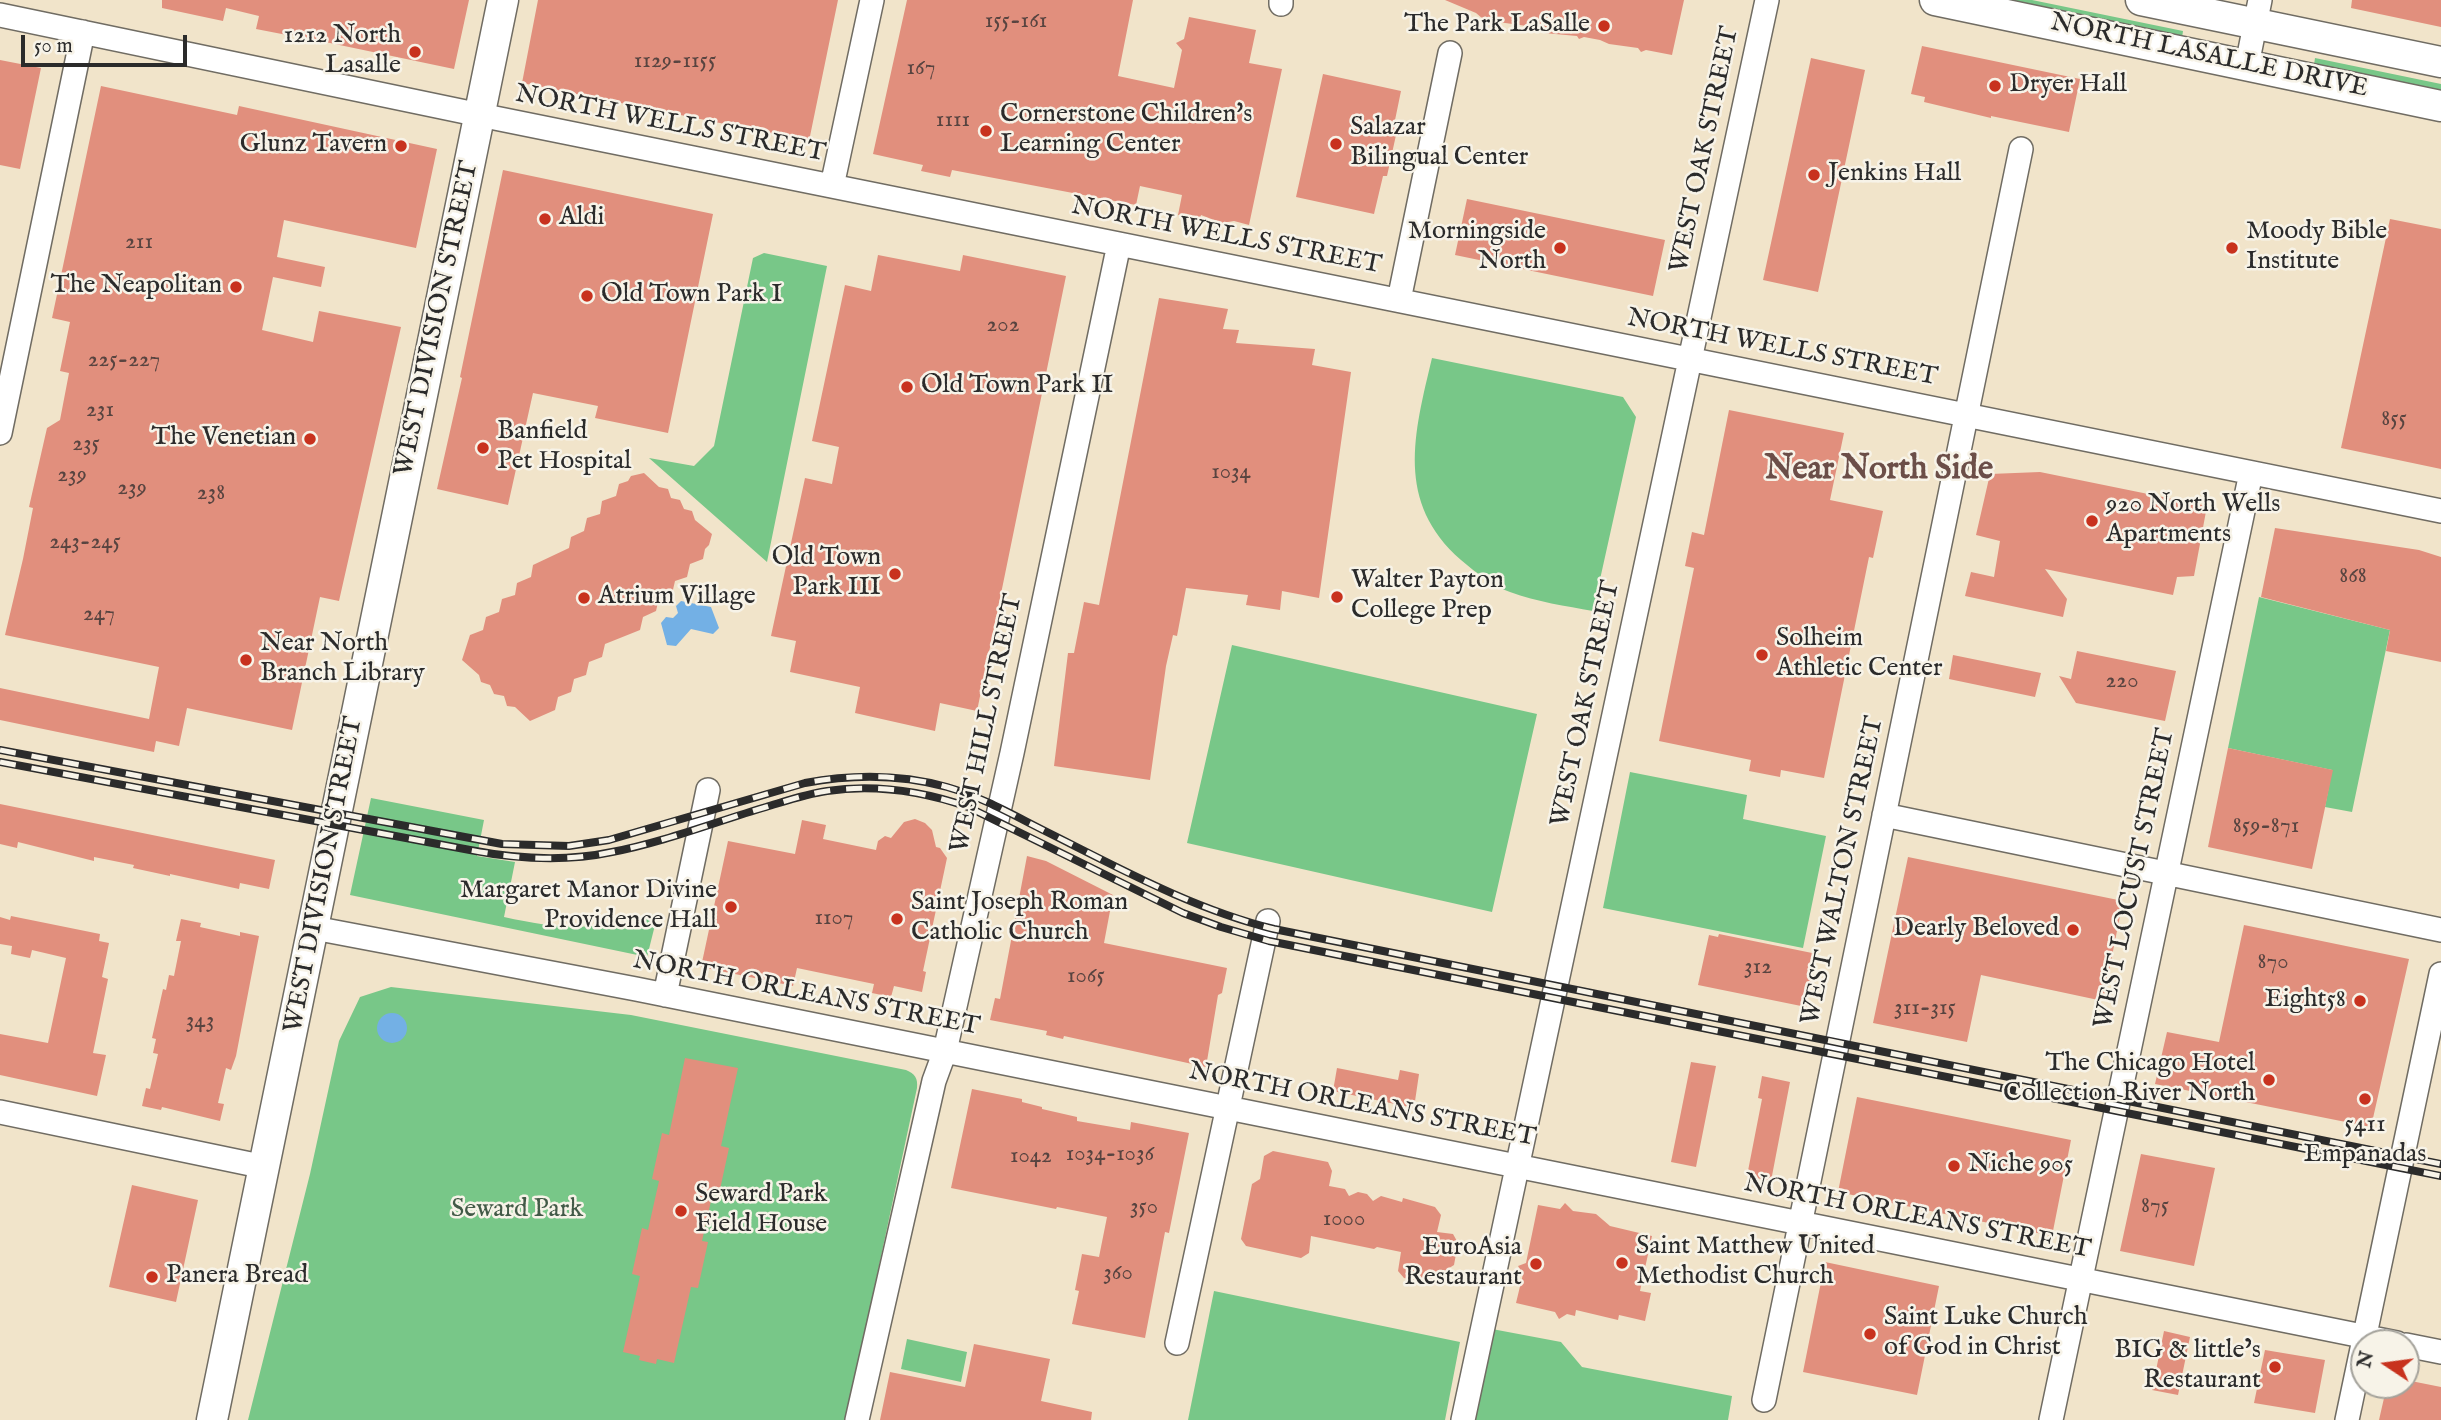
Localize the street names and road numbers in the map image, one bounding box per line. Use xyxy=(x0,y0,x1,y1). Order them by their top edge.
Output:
street label: NORTH LASALLE DRIVE xyxy=(2047,8,2371,106)
street label: WEST OAK STREET xyxy=(1665,24,1747,276)
street label: NORTH WELLS STREET xyxy=(512,80,828,170)
street label: WEST DIVISION STREET xyxy=(389,159,487,479)
street label: NORTH WELLS STREET xyxy=(1068,192,1384,282)
street label: NORTH WELLS STREET xyxy=(1624,304,1940,394)
street label: WEST OAK STREET xyxy=(1546,578,1628,830)
street label: WEST HILL STREET xyxy=(945,592,1031,856)
street label: WEST DIVISION STREET xyxy=(279,714,371,1036)
street label: WEST WALTON STREET xyxy=(1796,714,1892,1028)
street label: WEST LOCUST STREET xyxy=(2089,726,2183,1032)
street label: NORTH ORLEANS STREET xyxy=(630,946,982,1044)
street label: NORTH ORLEANS STREET xyxy=(1186,1057,1538,1155)
street label: NORTH ORLEANS STREET xyxy=(1741,1169,2093,1267)

